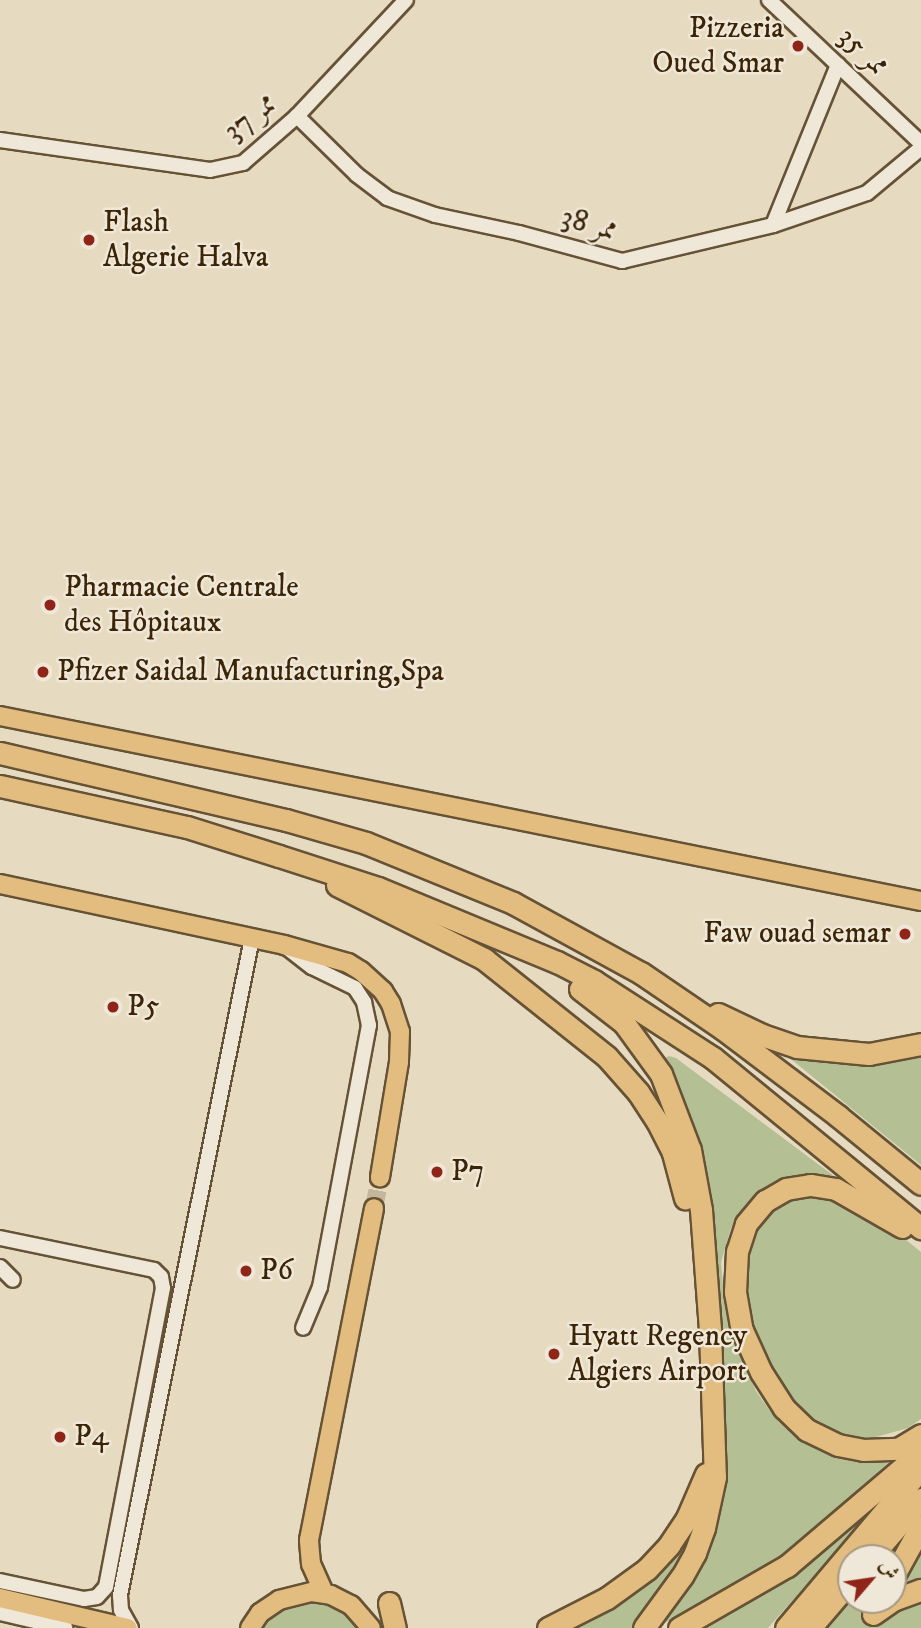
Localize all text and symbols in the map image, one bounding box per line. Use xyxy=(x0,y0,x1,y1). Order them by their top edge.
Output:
place label: Pizzeria Oued Smar xyxy=(652,11,784,82)
street label: ممر 35 xyxy=(830,20,896,84)
marker: Pizzeria Oued Smar xyxy=(790,38,806,54)
street label: ممر 37 xyxy=(217,86,285,150)
street label: ممر 38 xyxy=(557,200,621,250)
place label: Flash Algerie Halva xyxy=(103,205,269,276)
marker: Flash Algerie Halva xyxy=(81,232,97,248)
place label: Pharmacie Centrale des Hôpitaux xyxy=(64,570,299,640)
marker: Pharmacie Centrale des Hôpitaux xyxy=(42,597,58,613)
place label: Pfizer Saidal Manufacturing,Spa xyxy=(57,654,444,690)
marker: Pfizer Saidal Manufacturing,Spa xyxy=(35,664,51,680)
place label: Faw ouad semar xyxy=(703,916,891,952)
marker: Faw ouad semar xyxy=(897,926,913,942)
place label: P5 xyxy=(127,989,159,1025)
marker: P5 xyxy=(105,999,121,1015)
place label: P7 xyxy=(451,1154,484,1190)
marker: P7 xyxy=(429,1164,445,1180)
place label: P6 xyxy=(260,1253,293,1289)
marker: P6 xyxy=(238,1263,254,1279)
place label: Hyatt Regency Algiers Airport xyxy=(568,1319,747,1390)
marker: Hyatt Regency Algiers Airport xyxy=(546,1346,562,1362)
place label: P4 xyxy=(74,1419,109,1455)
marker: P4 xyxy=(52,1429,68,1445)
north arrow xyxy=(837,1544,907,1614)
text: ش xyxy=(874,1556,904,1583)

